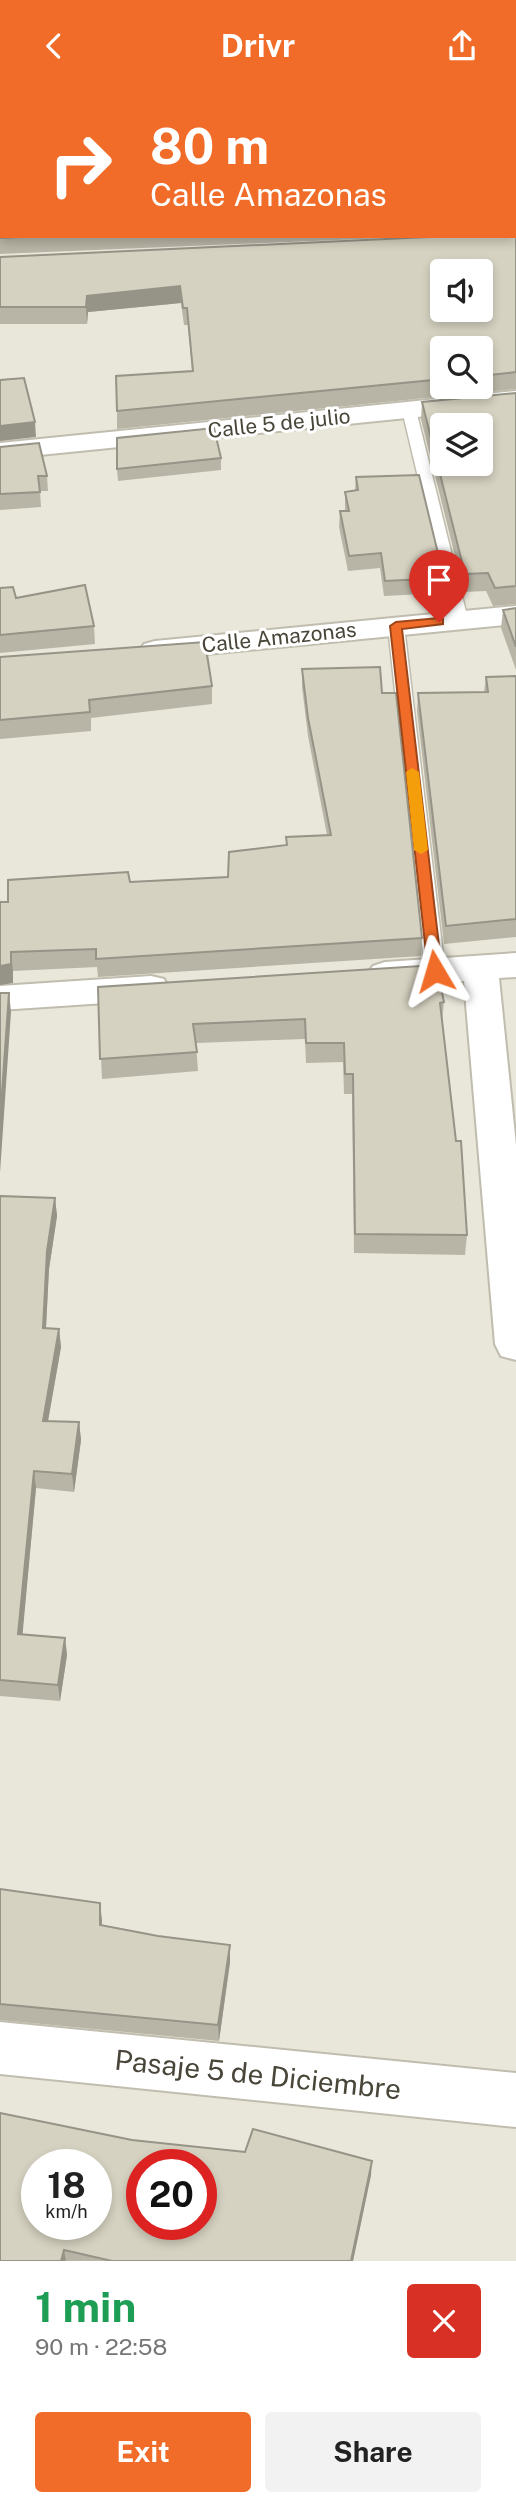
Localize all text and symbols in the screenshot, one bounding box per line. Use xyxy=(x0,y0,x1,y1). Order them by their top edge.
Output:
icon: back xyxy=(35,27,73,65)
text: Drivr xyxy=(221,27,295,64)
icon: share xyxy=(443,27,481,65)
text: 80 m xyxy=(150,117,269,175)
icon: right xyxy=(35,119,126,210)
text: Calle Amazonas xyxy=(150,176,387,213)
map controls xyxy=(430,259,493,476)
button: sound xyxy=(430,259,493,322)
button: search xyxy=(430,336,493,399)
street label: Calle 5 de julio xyxy=(206,403,352,443)
button: layers xyxy=(430,413,493,476)
pin xyxy=(409,550,469,622)
icon: arrive xyxy=(420,561,458,599)
street label: Calle Amazonas xyxy=(200,616,358,658)
position arrow xyxy=(398,934,472,1008)
street label: Pasaje 5 de Diciembre xyxy=(113,2043,403,2105)
speed limit sign: 20 xyxy=(126,2149,217,2240)
text: 18 xyxy=(47,2165,86,2206)
text: km/h xyxy=(45,2201,88,2222)
text: 1 min xyxy=(35,2282,136,2331)
button: close xyxy=(407,2284,481,2358)
text: 90 m · 22:58 xyxy=(35,2333,167,2360)
button: Exit xyxy=(35,2412,251,2492)
button: Share xyxy=(265,2412,481,2492)

